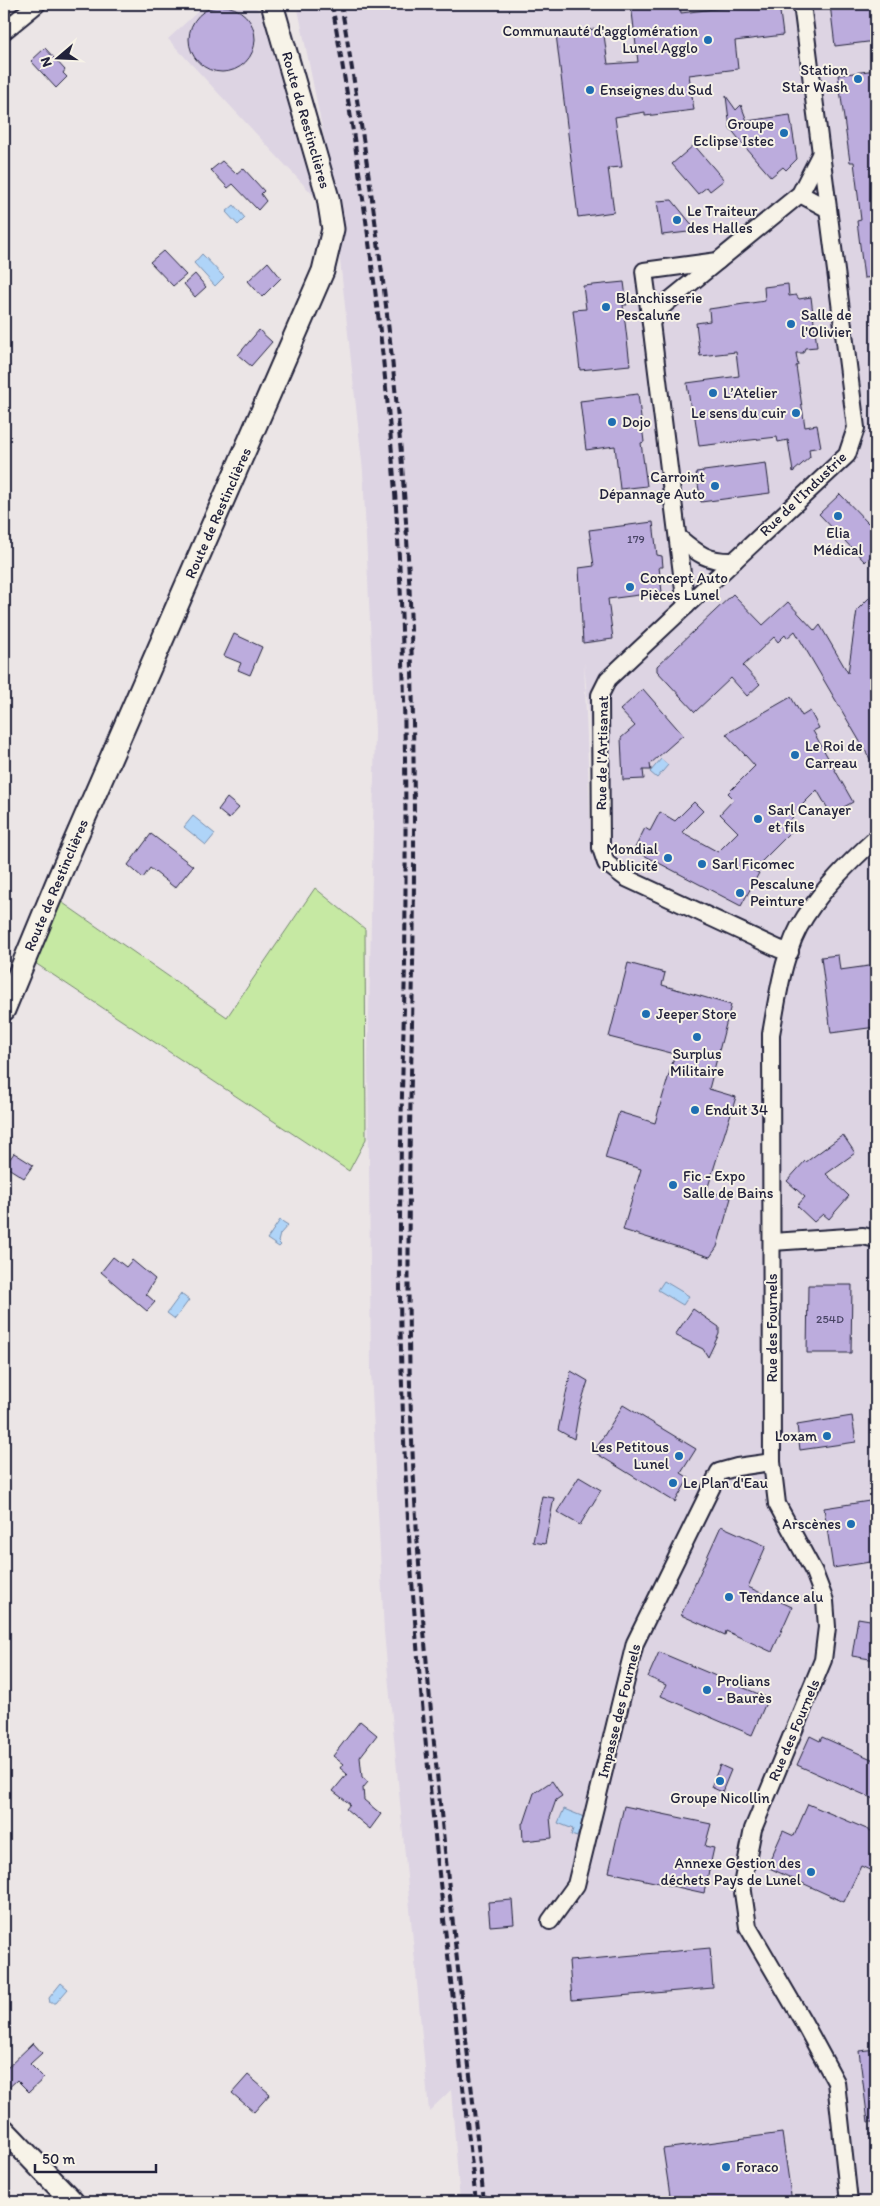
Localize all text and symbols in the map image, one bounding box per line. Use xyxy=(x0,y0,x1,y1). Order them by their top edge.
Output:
place label: Communauté d'agglomération Lunel Agglo xyxy=(502,22,698,57)
north arrow xyxy=(32,32,82,82)
marker: Communauté d'agglomération Lunel Agglo xyxy=(702,34,714,46)
street label: Route de Restinclières xyxy=(278,49,334,191)
text: N xyxy=(37,55,56,69)
place label: Station Star Wash xyxy=(782,61,848,96)
marker: Station Star Wash xyxy=(852,73,864,85)
place label: Enseignes du Sud xyxy=(600,81,713,99)
marker: Enseignes du Sud xyxy=(584,84,596,96)
place label: Groupe Eclipse Istec xyxy=(693,115,774,150)
marker: Groupe Eclipse Istec xyxy=(778,127,790,139)
place label: Le Traiteur des Halles xyxy=(687,202,758,237)
marker: Le Traiteur des Halles xyxy=(671,214,683,226)
place label: Blanchisserie Pescalune xyxy=(616,289,702,324)
marker: Blanchisserie Pescalune xyxy=(600,301,612,313)
place label: Salle de l'Olivier xyxy=(801,306,852,341)
marker: Salle de l'Olivier xyxy=(785,318,797,330)
place label: L’Atelier xyxy=(723,384,777,402)
marker: L’Atelier xyxy=(707,387,719,399)
place label: Le sens du cuir xyxy=(691,404,786,422)
marker: Le sens du cuir xyxy=(790,407,802,419)
place label: Dojo xyxy=(622,413,651,431)
marker: Dojo xyxy=(606,416,618,428)
street label: Route de Restinclières xyxy=(181,444,255,581)
street label: Rue de l'Industrie xyxy=(756,448,850,540)
place label: Carroint Dépannage Auto xyxy=(599,468,705,503)
marker: Carroint Dépannage Auto xyxy=(709,480,721,492)
marker: Elia Médical xyxy=(832,510,844,522)
place label: Elia Médical xyxy=(813,524,864,559)
house number: 179 xyxy=(627,532,645,546)
place label: Concept Auto Pièces Lunel xyxy=(640,569,728,604)
marker: Concept Auto Pièces Lunel xyxy=(624,581,636,593)
street label: Rue de l'Artisanat xyxy=(592,695,612,811)
place label: Le Roi de Carreau xyxy=(805,737,863,772)
marker: Le Roi de Carreau xyxy=(789,749,801,761)
place label: Sarl Canayer et fils xyxy=(768,801,851,836)
marker: Sarl Canayer et fils xyxy=(752,813,764,825)
street label: Route de Restinclières xyxy=(20,816,92,954)
place label: Mondial Publicité xyxy=(602,840,659,875)
marker: Mondial Publicité xyxy=(662,852,674,864)
place label: Sarl Ficomec xyxy=(712,855,795,873)
marker: Sarl Ficomec xyxy=(696,858,708,870)
place label: Pescalune Peinture xyxy=(750,875,814,910)
marker: Pescalune Peinture xyxy=(734,887,746,899)
place label: Jeeper Store xyxy=(656,1005,737,1023)
marker: Jeeper Store xyxy=(640,1008,652,1020)
marker: Surplus Militaire xyxy=(691,1031,703,1043)
place label: Surplus Militaire xyxy=(670,1045,724,1080)
place label: Enduit 34 xyxy=(705,1101,768,1119)
marker: Enduit 34 xyxy=(689,1104,701,1116)
place label: Fic - Expo Salle de Bains xyxy=(683,1167,774,1202)
marker: Fic - Expo Salle de Bains xyxy=(667,1179,679,1191)
street label: Rue des Fournels xyxy=(763,1273,781,1383)
house number: 254D xyxy=(816,1312,844,1326)
place label: Loxam xyxy=(775,1427,817,1445)
marker: Loxam xyxy=(821,1430,833,1442)
place label: Les Petitous Lunel xyxy=(591,1438,670,1473)
marker: Les Petitous Lunel xyxy=(673,1450,685,1462)
place label: Le Plan d'Eau xyxy=(683,1474,768,1492)
marker: Le Plan d'Eau xyxy=(667,1477,679,1489)
place label: Arscènes xyxy=(782,1515,841,1533)
marker: Arscènes xyxy=(845,1518,857,1530)
place label: Tendance alu xyxy=(739,1588,823,1606)
marker: Tendance alu xyxy=(723,1591,735,1603)
street label: Impasse des Fournels xyxy=(594,1642,644,1780)
place label: Prolians - Baurès xyxy=(717,1672,772,1707)
street label: Rue des Fournels xyxy=(764,1676,824,1784)
marker: Prolians - Baurès xyxy=(701,1684,713,1696)
marker: Groupe Nicollin xyxy=(714,1775,726,1787)
place label: Groupe Nicollin xyxy=(670,1789,770,1807)
place label: Annexe Gestion des déchets Pays de Lunel xyxy=(661,1854,802,1889)
marker: Annexe Gestion des déchets Pays de Lunel xyxy=(805,1866,817,1878)
scale bar xyxy=(35,2141,156,2173)
text: 50 m xyxy=(42,2150,75,2168)
place label: Foraco xyxy=(736,2158,779,2176)
marker: Foraco xyxy=(720,2161,732,2173)

